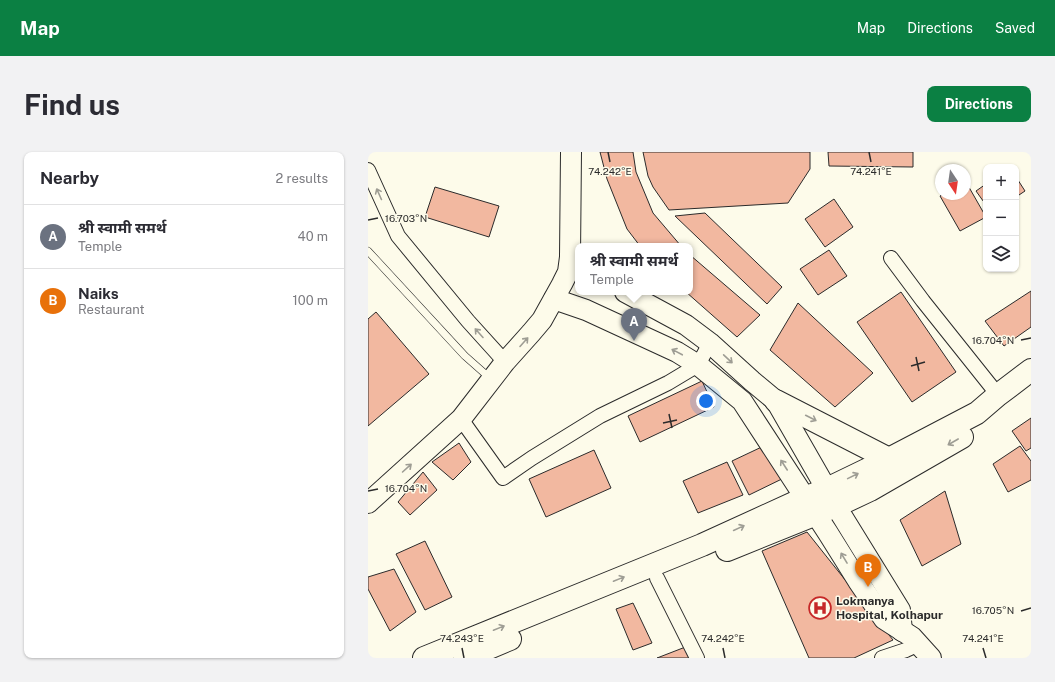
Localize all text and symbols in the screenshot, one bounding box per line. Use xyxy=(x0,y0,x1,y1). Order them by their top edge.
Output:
text: Map xyxy=(20,17,60,39)
text: Map xyxy=(857,20,885,36)
text: Directions xyxy=(907,20,973,36)
text: Saved xyxy=(995,20,1035,36)
button: Directions xyxy=(927,86,1031,122)
text: Find us xyxy=(24,88,120,121)
north arrow xyxy=(935,164,971,200)
map controls xyxy=(983,164,1019,272)
button: + xyxy=(983,164,1019,200)
text: 74.242°E xyxy=(588,165,632,177)
text: 74.241°E xyxy=(850,165,892,177)
text: Nearby xyxy=(40,168,99,188)
text: 2 results xyxy=(276,171,328,186)
one-way arrow xyxy=(375,189,382,201)
button: − xyxy=(983,200,1019,236)
text: 16.703°N xyxy=(385,212,427,224)
text: श्री स्वामी समर्थ xyxy=(78,219,167,236)
text: A xyxy=(48,229,58,244)
text: 40 m xyxy=(297,229,328,244)
button: layers xyxy=(983,236,1019,272)
text: Temple xyxy=(78,239,122,254)
popup xyxy=(575,243,693,295)
text: श्री स्वामी समर्थ xyxy=(590,252,678,269)
text: Temple xyxy=(590,272,634,287)
text: Naiks xyxy=(78,285,119,302)
text: B xyxy=(49,293,57,308)
text: 100 m xyxy=(292,293,328,308)
text: Restaurant xyxy=(78,302,144,317)
pin: A xyxy=(621,308,647,341)
one-way arrow xyxy=(474,328,483,338)
text: 16.704°N xyxy=(972,334,1014,346)
one-way arrow xyxy=(519,336,528,347)
one-way arrow xyxy=(671,348,683,356)
one-way arrow xyxy=(723,354,733,364)
your location xyxy=(696,391,716,411)
one-way arrow xyxy=(804,415,816,423)
one-way arrow xyxy=(947,438,959,446)
one-way arrow xyxy=(779,459,787,471)
one-way arrow xyxy=(402,463,412,472)
one-way arrow xyxy=(847,472,859,480)
text: 16.704°N xyxy=(385,482,427,494)
one-way arrow xyxy=(733,524,745,531)
one-way arrow xyxy=(840,552,848,564)
pin: B xyxy=(855,554,881,587)
one-way arrow xyxy=(613,574,625,582)
place label: Lokmanya Hospital, Kolhapur xyxy=(836,594,943,622)
hospital icon: Lokmanya Hospital, Kolhapur xyxy=(807,595,833,621)
text: 16.705°N xyxy=(972,604,1014,616)
one-way arrow xyxy=(492,623,504,631)
text: 74.243°E xyxy=(440,632,484,644)
text: 74.242°E xyxy=(701,632,745,644)
text: 74.241°E xyxy=(962,632,1004,644)

